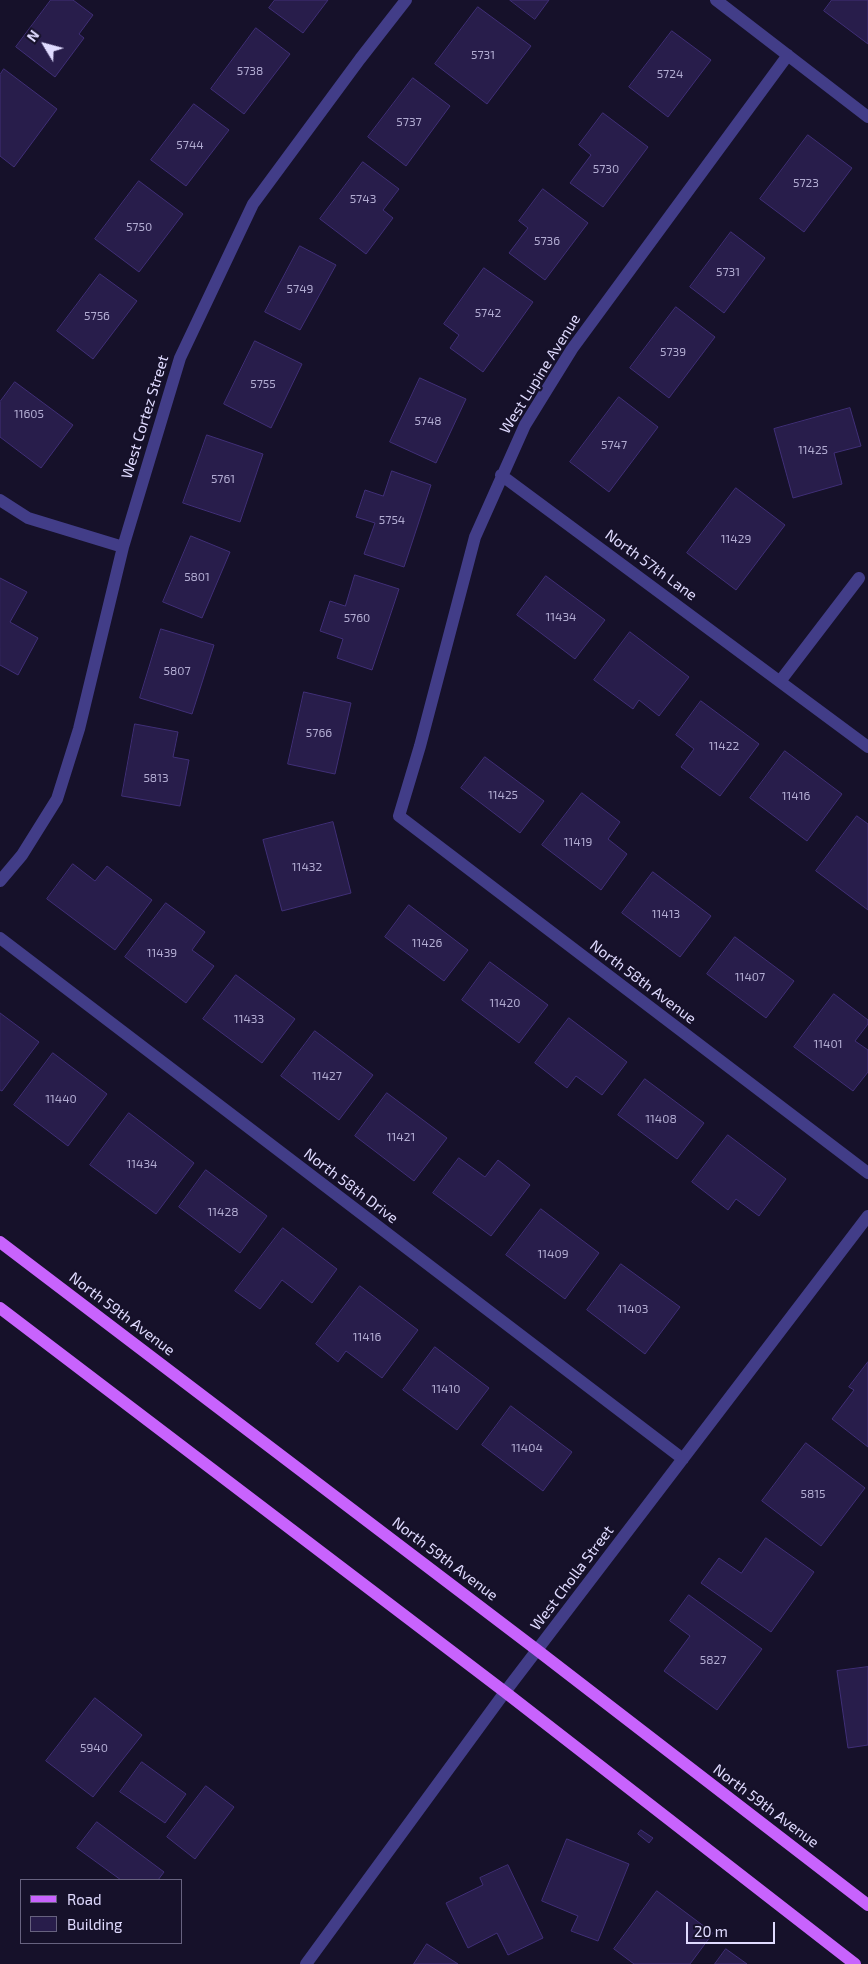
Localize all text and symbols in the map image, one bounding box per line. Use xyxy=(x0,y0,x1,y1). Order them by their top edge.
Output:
north arrow xyxy=(20,20,70,70)
text: N xyxy=(23,27,42,45)
house number: 5731 xyxy=(471,48,495,62)
house number: 5738 xyxy=(237,64,263,78)
house number: 5724 xyxy=(657,67,683,81)
house number: 5737 xyxy=(396,115,422,129)
house number: 5744 xyxy=(176,138,204,152)
house number: 5730 xyxy=(593,162,619,176)
house number: 5723 xyxy=(793,176,819,190)
house number: 5743 xyxy=(350,192,376,206)
house number: 5750 xyxy=(126,220,152,234)
house number: 5736 xyxy=(534,234,560,248)
house number: 5731 xyxy=(716,265,740,279)
house number: 5749 xyxy=(287,282,313,296)
house number: 5742 xyxy=(475,306,501,320)
house number: 5756 xyxy=(84,309,110,323)
street label: West Lupine Avenue xyxy=(496,311,584,437)
house number: 5739 xyxy=(660,345,686,359)
street label: West Cortez Street xyxy=(118,353,172,481)
house number: 5755 xyxy=(250,377,276,391)
house number: 11605 xyxy=(14,407,44,421)
house number: 5748 xyxy=(414,414,442,428)
house number: 5747 xyxy=(601,438,627,452)
house number: 11425 xyxy=(798,443,828,457)
house number: 5761 xyxy=(211,472,235,486)
house number: 5754 xyxy=(379,513,405,527)
street label: North 57th Lane xyxy=(602,526,700,604)
house number: 11429 xyxy=(721,532,751,546)
house number: 5801 xyxy=(184,570,210,584)
house number: 11434 xyxy=(546,610,576,624)
house number: 5760 xyxy=(344,611,370,625)
house number: 5807 xyxy=(163,664,191,678)
house number: 5766 xyxy=(306,726,332,740)
house number: 11422 xyxy=(709,739,739,753)
house number: 5813 xyxy=(143,771,169,785)
house number: 11425 xyxy=(488,788,518,802)
house number: 11416 xyxy=(782,789,810,803)
house number: 11419 xyxy=(564,835,592,849)
house number: 11432 xyxy=(292,860,322,874)
house number: 11413 xyxy=(652,907,680,921)
house number: 11426 xyxy=(412,936,442,950)
street label: North 58th Avenue xyxy=(586,936,700,1028)
house number: 11439 xyxy=(147,946,177,960)
house number: 11407 xyxy=(735,970,765,984)
house number: 11420 xyxy=(490,996,520,1010)
house number: 11433 xyxy=(234,1012,264,1026)
house number: 11401 xyxy=(814,1037,842,1051)
house number: 11427 xyxy=(312,1069,342,1083)
house number: 11440 xyxy=(45,1092,77,1106)
house number: 11408 xyxy=(645,1112,677,1126)
house number: 11421 xyxy=(387,1130,415,1144)
street label: North 58th Drive xyxy=(300,1145,402,1227)
house number: 11434 xyxy=(127,1157,157,1171)
house number: 11428 xyxy=(208,1205,238,1219)
house number: 11409 xyxy=(537,1247,569,1261)
street label: North 59th Avenue xyxy=(66,1268,178,1360)
house number: 11403 xyxy=(618,1302,648,1316)
house number: 11416 xyxy=(353,1330,381,1344)
house number: 11410 xyxy=(432,1382,460,1396)
house number: 11404 xyxy=(511,1441,543,1455)
house number: 5815 xyxy=(801,1487,825,1501)
street label: North 59th Avenue xyxy=(389,1513,501,1605)
street label: West Cholla Street xyxy=(527,1522,617,1634)
house number: 5827 xyxy=(700,1653,726,1667)
house number: 5940 xyxy=(80,1741,108,1755)
street label: North 59th Avenue xyxy=(710,1760,822,1852)
legend xyxy=(20,1879,182,1944)
text: Road xyxy=(67,1890,102,1908)
scale bar xyxy=(688,1912,777,1944)
text: Building xyxy=(67,1915,122,1933)
text: 20 m xyxy=(694,1922,728,1940)

